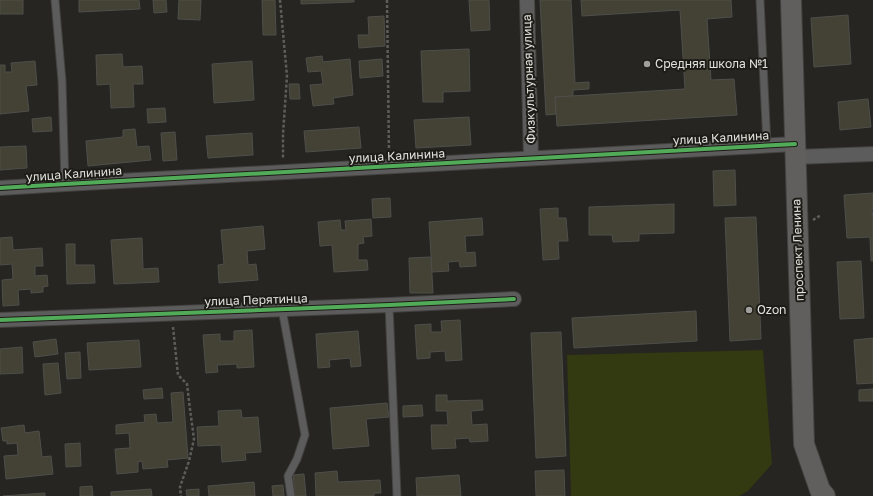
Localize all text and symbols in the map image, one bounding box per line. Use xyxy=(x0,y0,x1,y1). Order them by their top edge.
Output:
street label: Физкультурная улица xyxy=(519,14,538,144)
place label: Средняя школа №1 xyxy=(655,56,768,71)
marker: Средняя школа №1 xyxy=(642,59,652,69)
street label: улица Калинина xyxy=(672,127,769,148)
street label: улица Калинина xyxy=(348,145,445,166)
street label: улица Калинина xyxy=(25,163,123,184)
street label: проспект Ленина xyxy=(788,199,807,302)
street label: улица Перятинца xyxy=(204,290,308,309)
place label: Ozon xyxy=(757,302,786,317)
marker: Ozon xyxy=(744,305,754,315)

